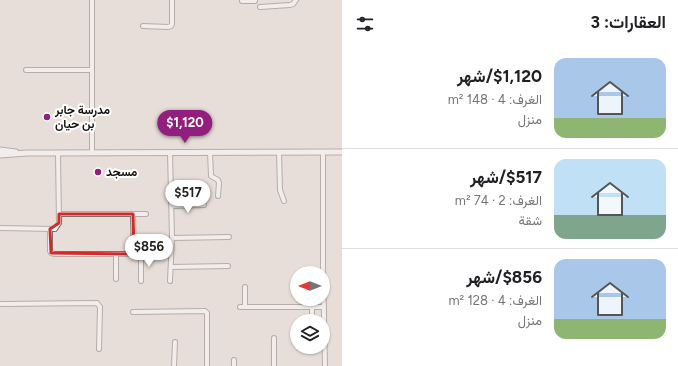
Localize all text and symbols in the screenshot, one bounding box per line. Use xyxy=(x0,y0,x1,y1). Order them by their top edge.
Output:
text: العقارات: 3 xyxy=(590,12,666,32)
icon: filters xyxy=(354,13,376,35)
text: $1,120/شهر xyxy=(457,66,542,86)
icon: home xyxy=(586,74,634,122)
text: الغرف: 4 · 148 m² xyxy=(448,92,542,107)
place label: مدرسة جابر بن حيان xyxy=(54,103,111,131)
pin: $1,120 xyxy=(152,110,218,144)
marker: مدرسة جابر بن حيان xyxy=(42,112,52,122)
text: منزل xyxy=(518,112,542,127)
text: $1,120 xyxy=(166,115,204,130)
place label: مسجد xyxy=(106,165,138,179)
marker: مسجد xyxy=(93,167,103,177)
text: $517/شهر xyxy=(470,167,542,187)
icon: home xyxy=(586,175,634,223)
pin: $517 xyxy=(164,180,212,214)
text: $517 xyxy=(174,185,202,200)
text: الغرف: 2 · 74 m² xyxy=(455,193,542,208)
text: شقة xyxy=(519,213,542,228)
pin: $856 xyxy=(125,234,173,268)
text: $856 xyxy=(134,239,164,254)
north arrow xyxy=(290,266,330,306)
map controls xyxy=(290,266,330,354)
text: $856/شهر xyxy=(466,267,542,287)
icon: home xyxy=(586,275,634,323)
text: الغرف: 4 · 128 m² xyxy=(448,293,542,308)
text: منزل xyxy=(518,313,542,328)
button: layers xyxy=(290,314,330,354)

